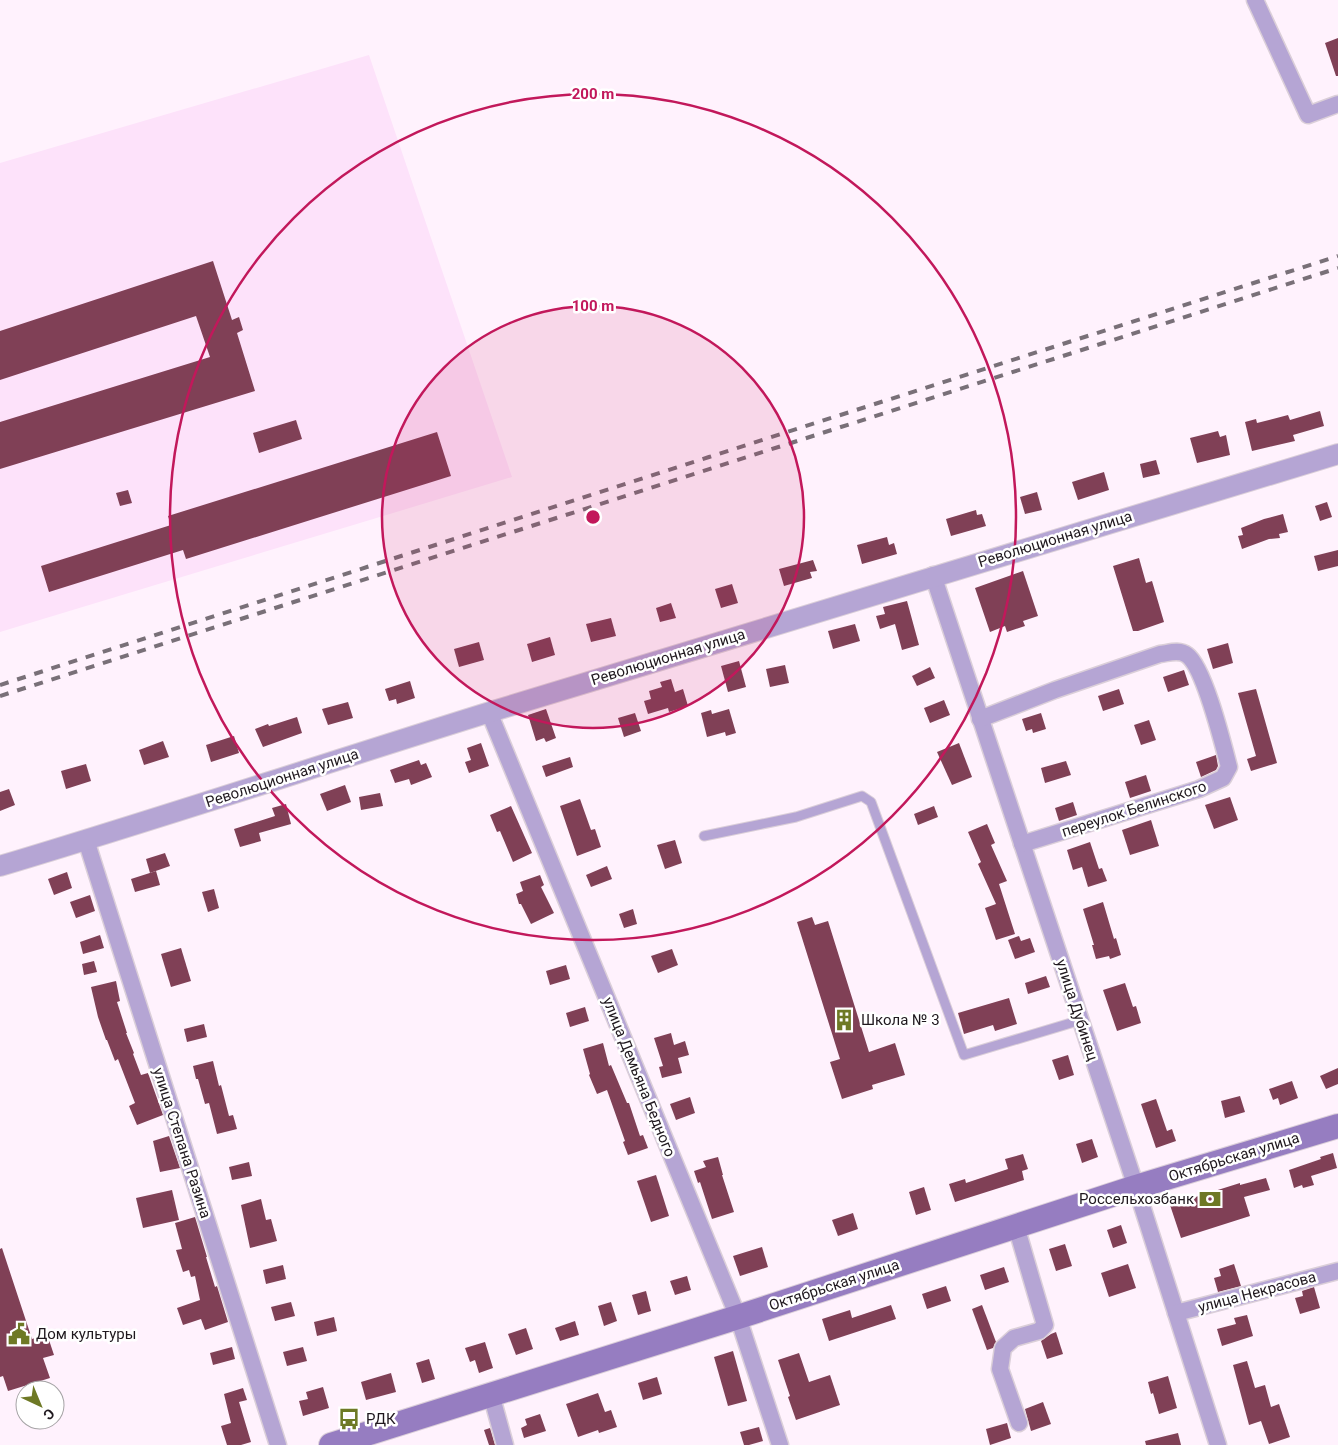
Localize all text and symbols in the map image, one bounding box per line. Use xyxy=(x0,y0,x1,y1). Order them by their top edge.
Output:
text: 200 m xyxy=(572,85,614,103)
text: 100 m xyxy=(572,297,614,315)
street label: Революционная улица xyxy=(976,507,1134,571)
centre of rings xyxy=(584,508,602,526)
street label: Революционная улица xyxy=(589,625,747,689)
street label: Революционная улица xyxy=(203,745,361,811)
street label: переулок Белинского xyxy=(1059,777,1209,841)
street label: улица Дубинец xyxy=(1052,957,1102,1063)
street label: улица Демьяна Бедного xyxy=(599,995,679,1159)
building icon: Школа № 3 xyxy=(831,1007,857,1033)
place label: Школа № 3 xyxy=(861,1011,940,1029)
street label: улица Степана Разина xyxy=(149,1065,215,1221)
street label: Октябрьская улица xyxy=(1166,1129,1302,1185)
bank icon: Россельхозбанк xyxy=(1197,1186,1223,1212)
place label: Россельхозбанк xyxy=(1079,1190,1194,1208)
street label: Октябрьская улица xyxy=(767,1255,901,1315)
street label: улица Некрасова xyxy=(1196,1268,1318,1316)
public building icon: Дом культуры xyxy=(6,1321,32,1347)
place label: Дом культуры xyxy=(36,1325,136,1343)
north arrow xyxy=(15,1380,65,1430)
text: С xyxy=(40,1405,58,1423)
bus stop icon: РДК xyxy=(336,1406,362,1432)
place label: РДК xyxy=(366,1410,396,1428)

